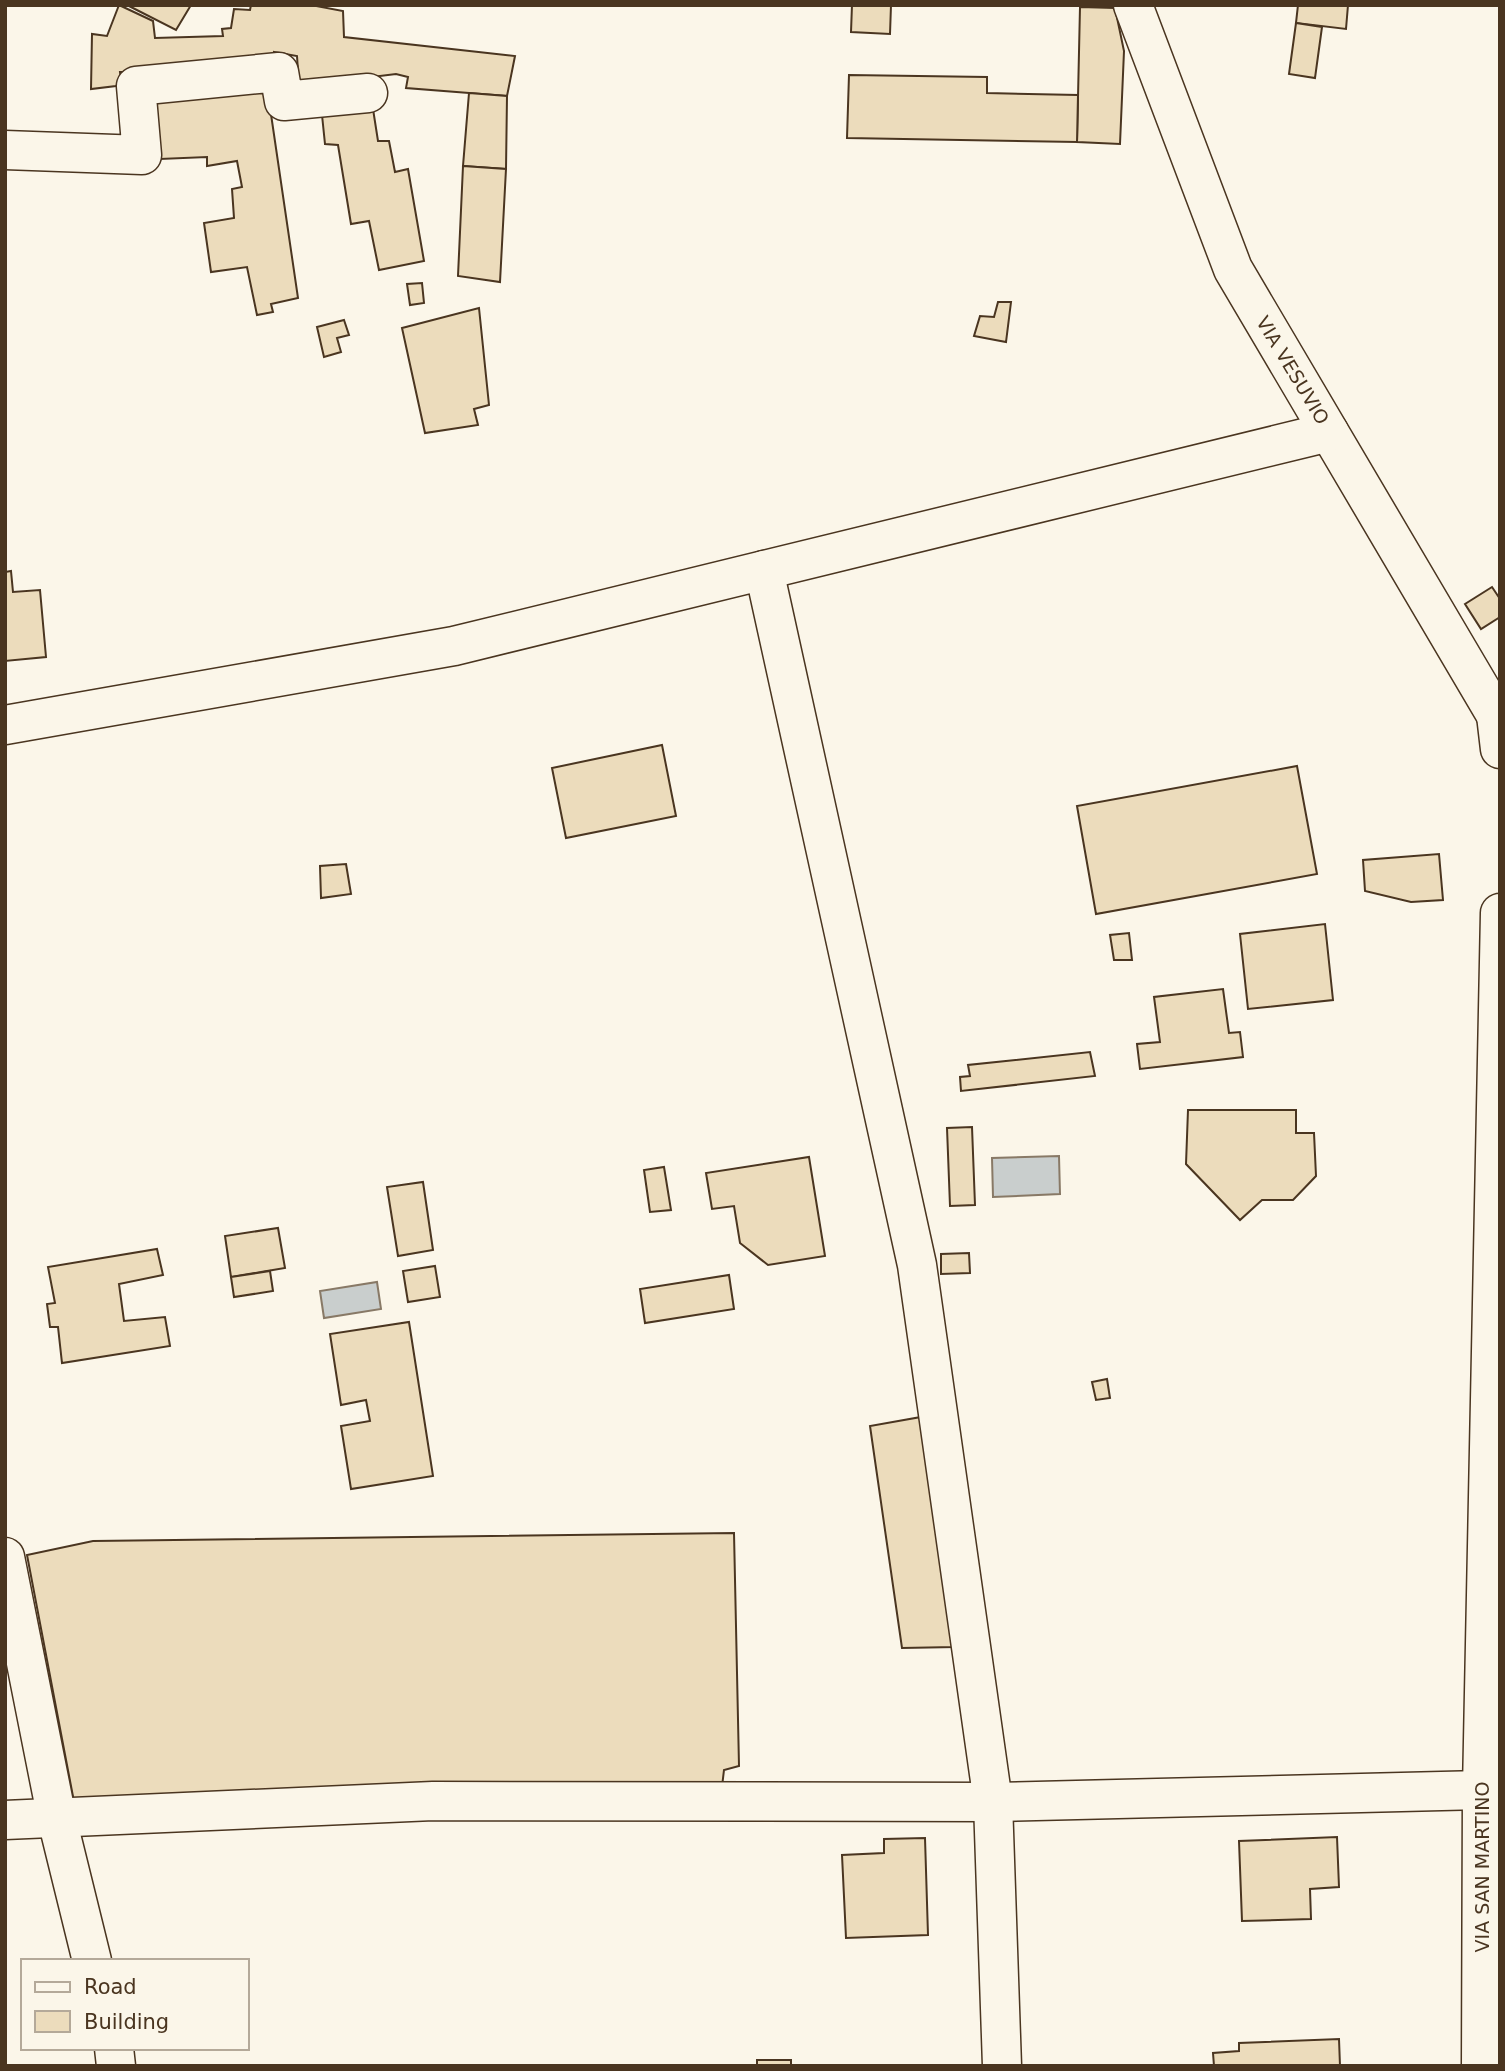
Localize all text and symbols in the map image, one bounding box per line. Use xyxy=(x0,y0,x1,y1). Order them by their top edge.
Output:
street label: VIA VESUVIO xyxy=(1252,312,1334,428)
street label: VIA SAN MARTINO xyxy=(1471,1782,1493,1952)
legend xyxy=(21,1959,248,2050)
text: Road xyxy=(84,1975,137,1999)
text: Building xyxy=(84,2010,169,2034)

